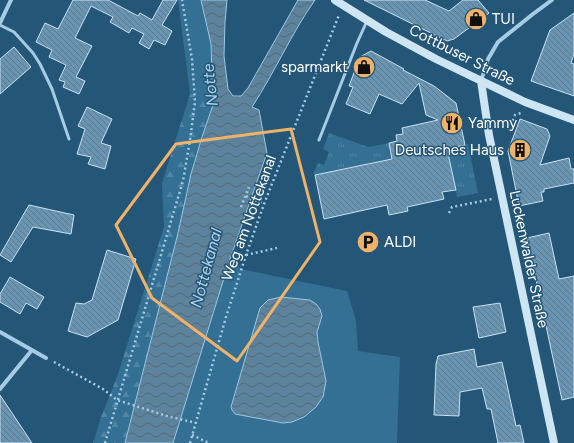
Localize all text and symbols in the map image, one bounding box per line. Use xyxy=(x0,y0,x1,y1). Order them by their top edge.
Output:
shop icon: TUI xyxy=(463,6,489,32)
place label: TUI xyxy=(492,10,515,28)
street label: Cottbuser Straße xyxy=(406,21,518,89)
shop icon: sparmarkt xyxy=(351,54,377,80)
place label: sparmarkt xyxy=(281,58,348,76)
water label: Notte xyxy=(198,62,222,107)
restaurant icon: Yammy xyxy=(439,110,465,136)
place label: Yammy xyxy=(468,114,517,132)
building icon: Deutsches Haus xyxy=(507,137,533,163)
place label: Deutsches Haus xyxy=(395,141,504,159)
street label: Weg am Nottekanal xyxy=(218,153,280,283)
street label: Luckenwalder Straße xyxy=(506,188,552,330)
water label: Nottekanal xyxy=(186,226,226,310)
parking icon: ALDI xyxy=(355,229,381,255)
place label: ALDI xyxy=(384,233,416,251)

